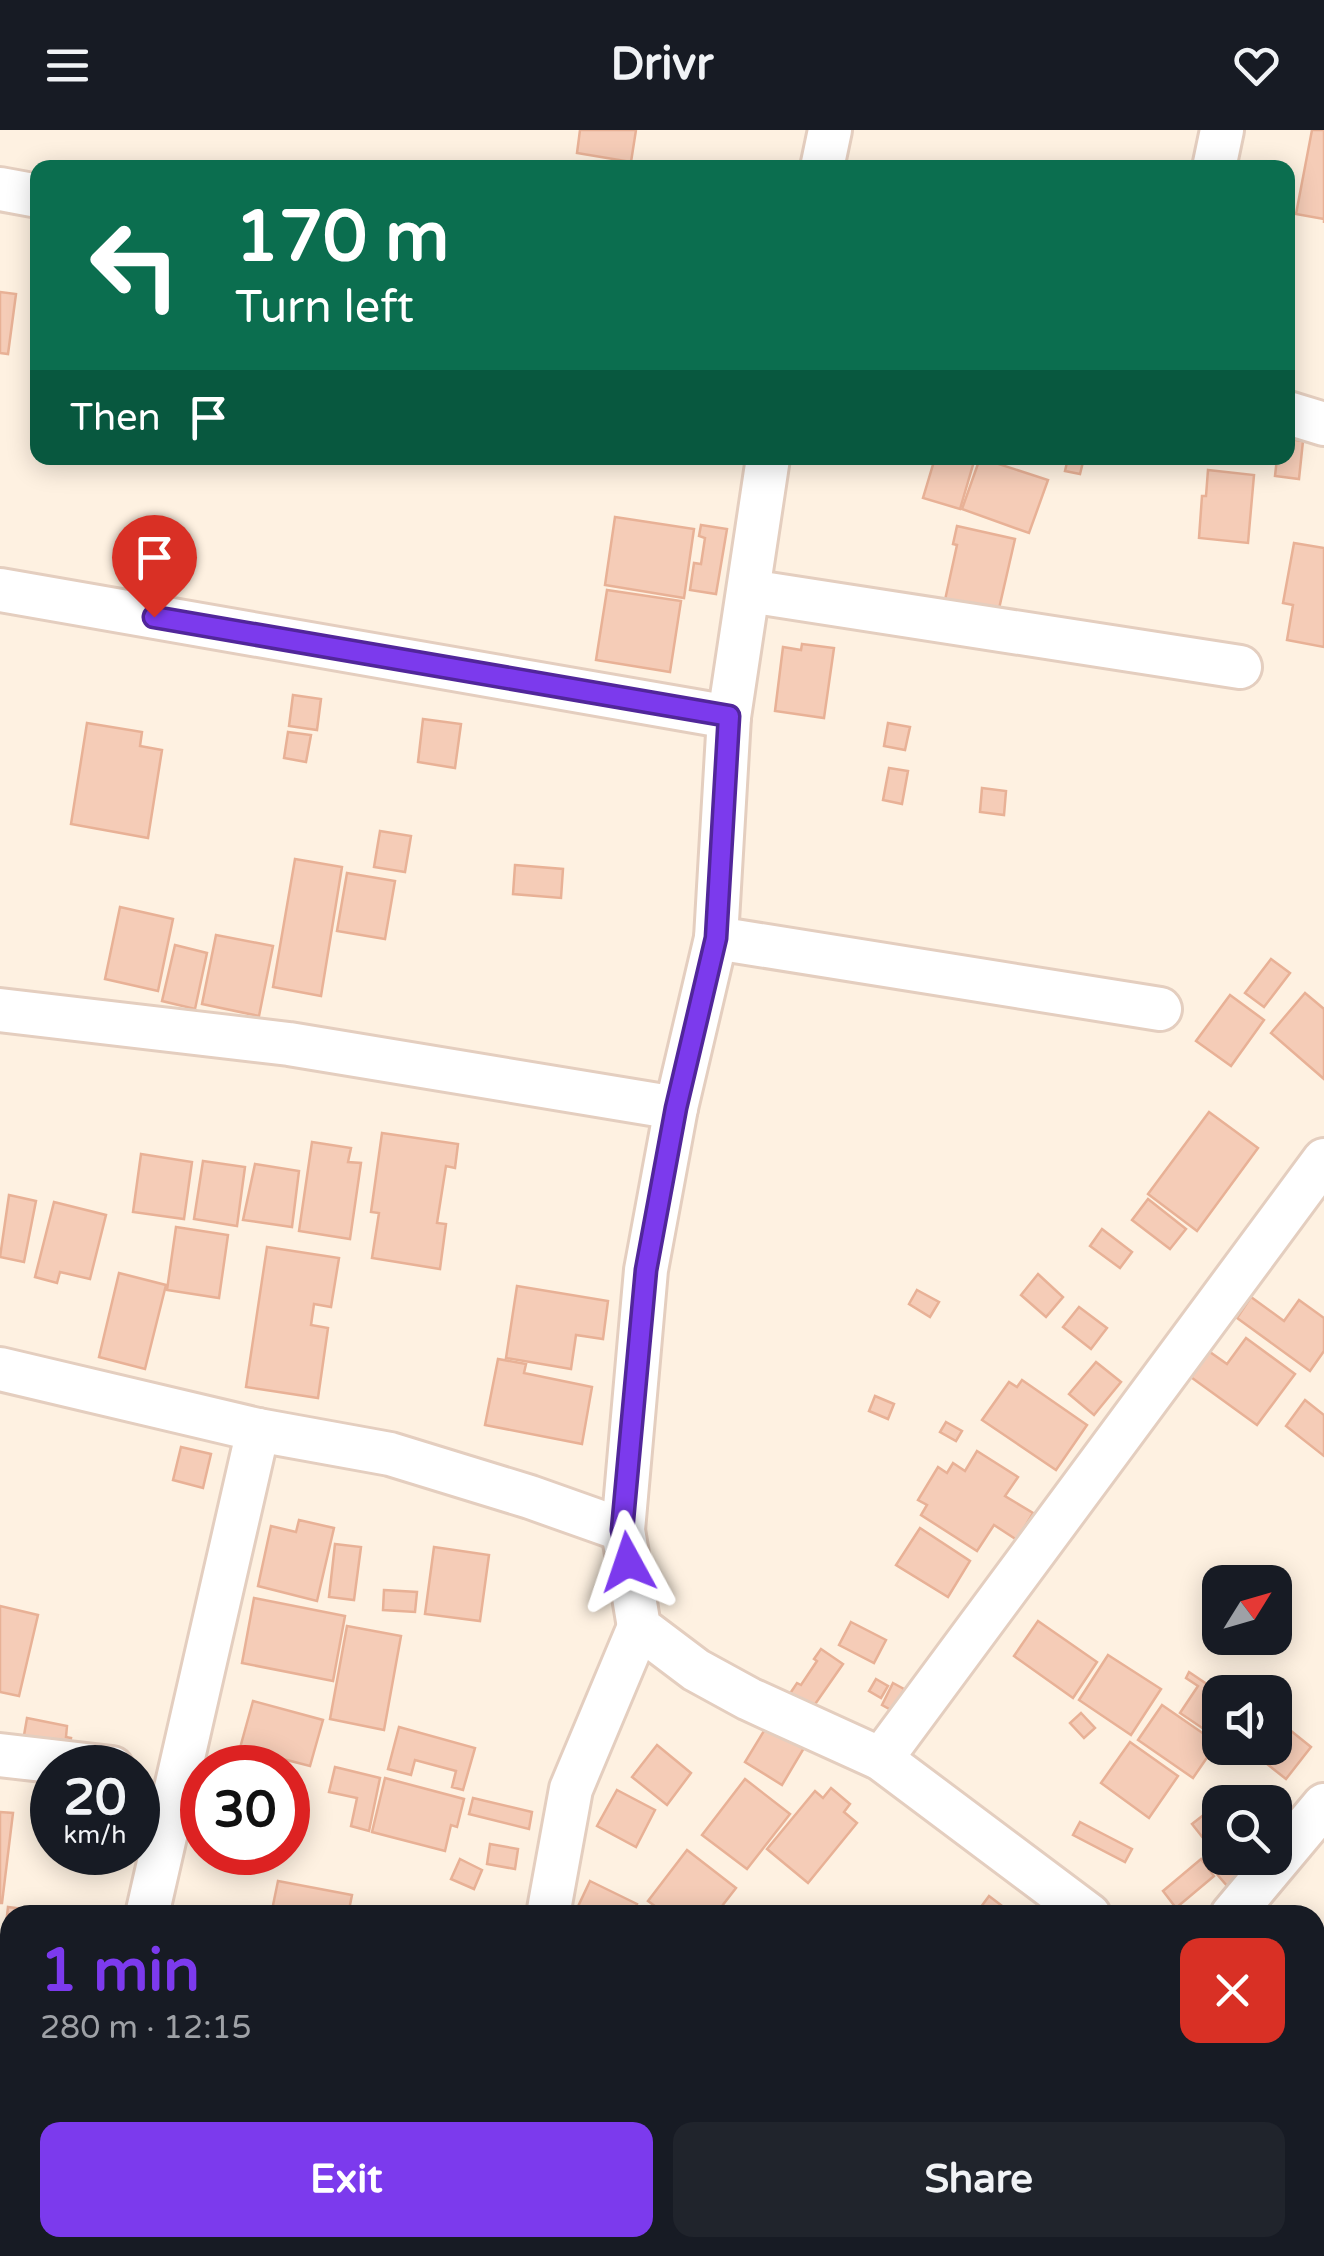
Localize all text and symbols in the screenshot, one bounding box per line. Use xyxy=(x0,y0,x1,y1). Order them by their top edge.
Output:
icon: menu xyxy=(40,38,95,93)
text: Drivr xyxy=(611,38,713,92)
icon: heart xyxy=(1229,38,1284,93)
text: 170 m xyxy=(235,196,449,280)
icon: left xyxy=(70,200,200,330)
text: Turn left xyxy=(235,281,414,335)
icon: arrive xyxy=(181,390,236,445)
text: Then xyxy=(70,395,161,441)
pin xyxy=(112,515,197,618)
icon: arrive xyxy=(127,530,182,585)
position arrow xyxy=(576,1510,680,1614)
north arrow xyxy=(1202,1565,1292,1655)
map controls xyxy=(1202,1565,1292,1875)
button: sound xyxy=(1202,1675,1292,1765)
speed limit sign: 30 xyxy=(180,1745,310,1875)
text: 20 xyxy=(64,1768,126,1828)
button: search xyxy=(1202,1785,1292,1875)
text: km/h xyxy=(64,1820,126,1850)
text: 1 min xyxy=(40,1935,200,2007)
button: close xyxy=(1180,1938,1285,2043)
text: 280 m · 12:15 xyxy=(40,2009,252,2047)
button: Exit xyxy=(40,2122,653,2237)
button: Share xyxy=(673,2122,1285,2237)

